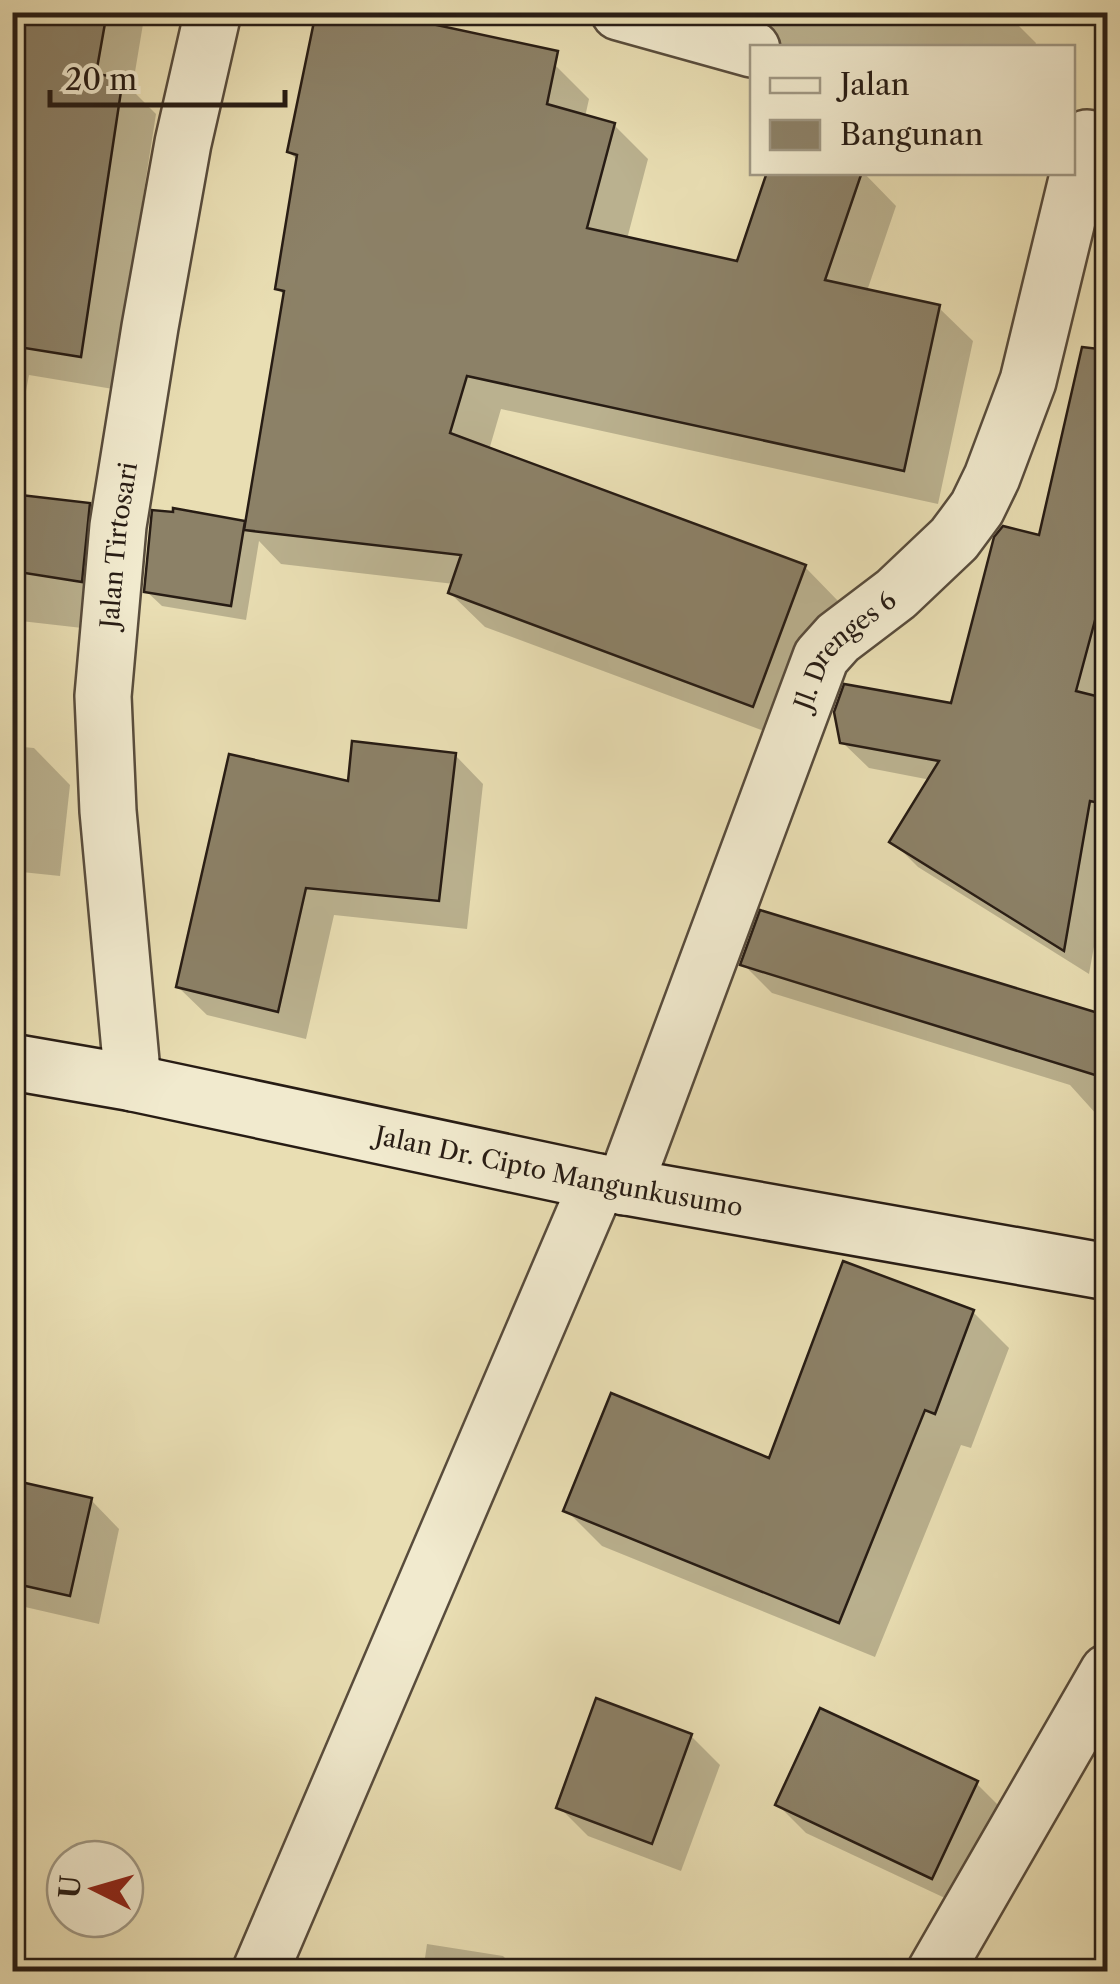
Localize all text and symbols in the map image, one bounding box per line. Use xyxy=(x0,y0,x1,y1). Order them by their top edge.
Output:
scale bar xyxy=(50,45,285,107)
legend xyxy=(750,45,1075,175)
text: 20 m xyxy=(65,61,137,98)
text: Jalan xyxy=(836,66,910,103)
text: Bangunan xyxy=(840,116,983,153)
street label: Jalan Tirtosari xyxy=(93,459,144,633)
street label: Jl. Drenges 6 xyxy=(786,584,902,718)
street label: Jalan Dr. Cipto Mangunkusumo xyxy=(368,1119,745,1223)
north arrow xyxy=(45,1839,145,1939)
text: U xyxy=(52,1874,88,1900)

